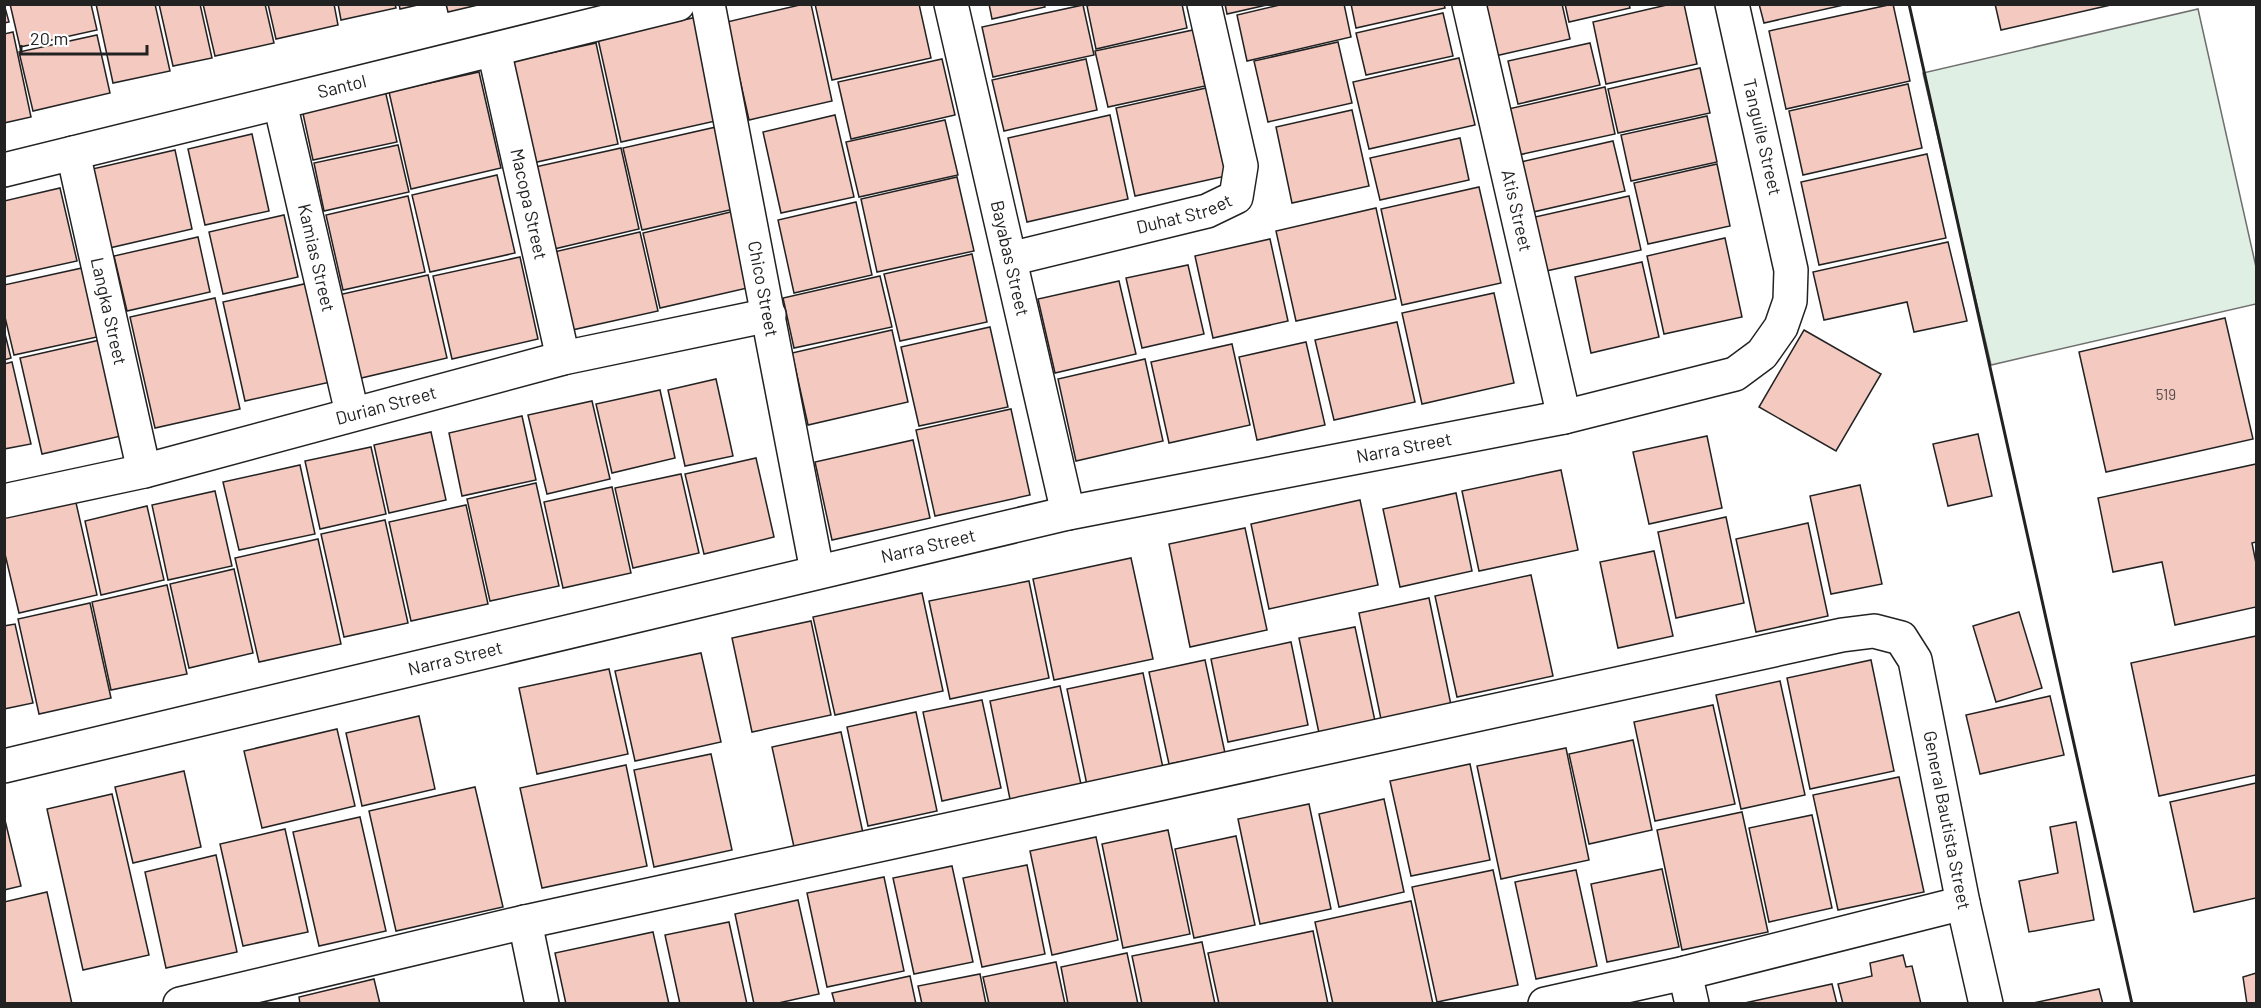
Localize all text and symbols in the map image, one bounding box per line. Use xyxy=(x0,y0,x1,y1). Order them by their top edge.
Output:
scale bar xyxy=(21,18,147,56)
text: 20 m xyxy=(30,27,68,49)
street label: Santol xyxy=(315,69,368,102)
street label: Tanguile Street xyxy=(1739,76,1787,197)
street label: Macopa Street xyxy=(506,146,553,262)
street label: Atis Street xyxy=(1497,167,1538,253)
street label: Duhat Street xyxy=(1134,189,1235,238)
street label: Bayabas Street xyxy=(986,198,1034,318)
street label: Kamias Street xyxy=(294,201,340,314)
street label: Chico Street xyxy=(744,239,784,338)
street label: Langka Street xyxy=(87,255,132,367)
street label: Durian Street xyxy=(333,381,439,429)
house number: 519 xyxy=(2156,385,2176,403)
street label: Narra Street xyxy=(1354,427,1453,467)
street label: Narra Street xyxy=(879,523,977,567)
street label: Narra Street xyxy=(406,636,505,680)
street label: General Bautista Street xyxy=(1919,729,1976,911)

